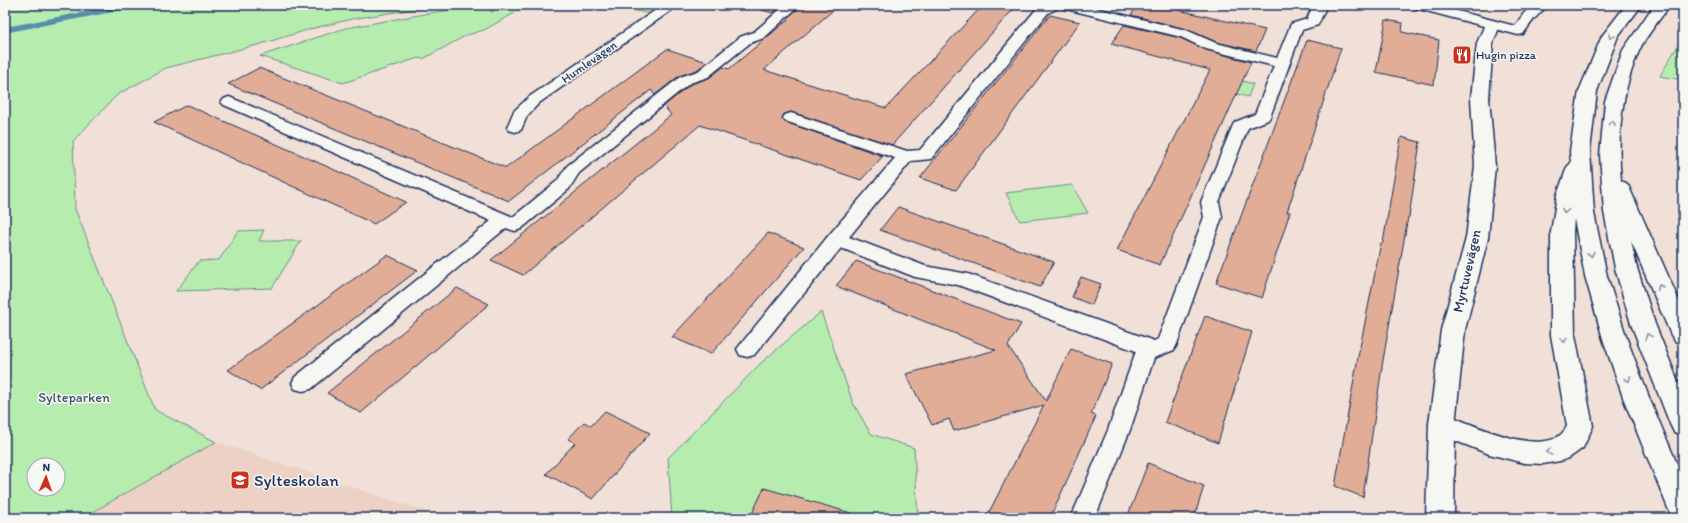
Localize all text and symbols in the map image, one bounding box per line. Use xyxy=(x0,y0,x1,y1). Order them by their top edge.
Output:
one-way arrow xyxy=(1609,32,1616,39)
street label: Humlevägen xyxy=(559,37,620,86)
restaurant icon: Hugin pizza xyxy=(1451,44,1473,66)
place label: Hugin pizza xyxy=(1476,48,1537,62)
one-way arrow xyxy=(1607,120,1616,126)
one-way arrow xyxy=(1561,208,1570,214)
street label: Myrtuvevägen xyxy=(1449,228,1485,314)
one-way arrow xyxy=(1587,251,1595,257)
one-way arrow xyxy=(1657,283,1665,290)
one-way arrow xyxy=(1644,333,1652,340)
one-way arrow xyxy=(1559,337,1568,344)
one-way arrow xyxy=(1624,375,1632,382)
park label: Sylteparken xyxy=(38,389,110,406)
one-way arrow xyxy=(1546,447,1552,456)
north arrow xyxy=(26,457,66,497)
text: N xyxy=(42,461,50,474)
school or university icon: Sylteskolan xyxy=(229,469,251,491)
place label: Sylteskolan xyxy=(254,470,339,490)

